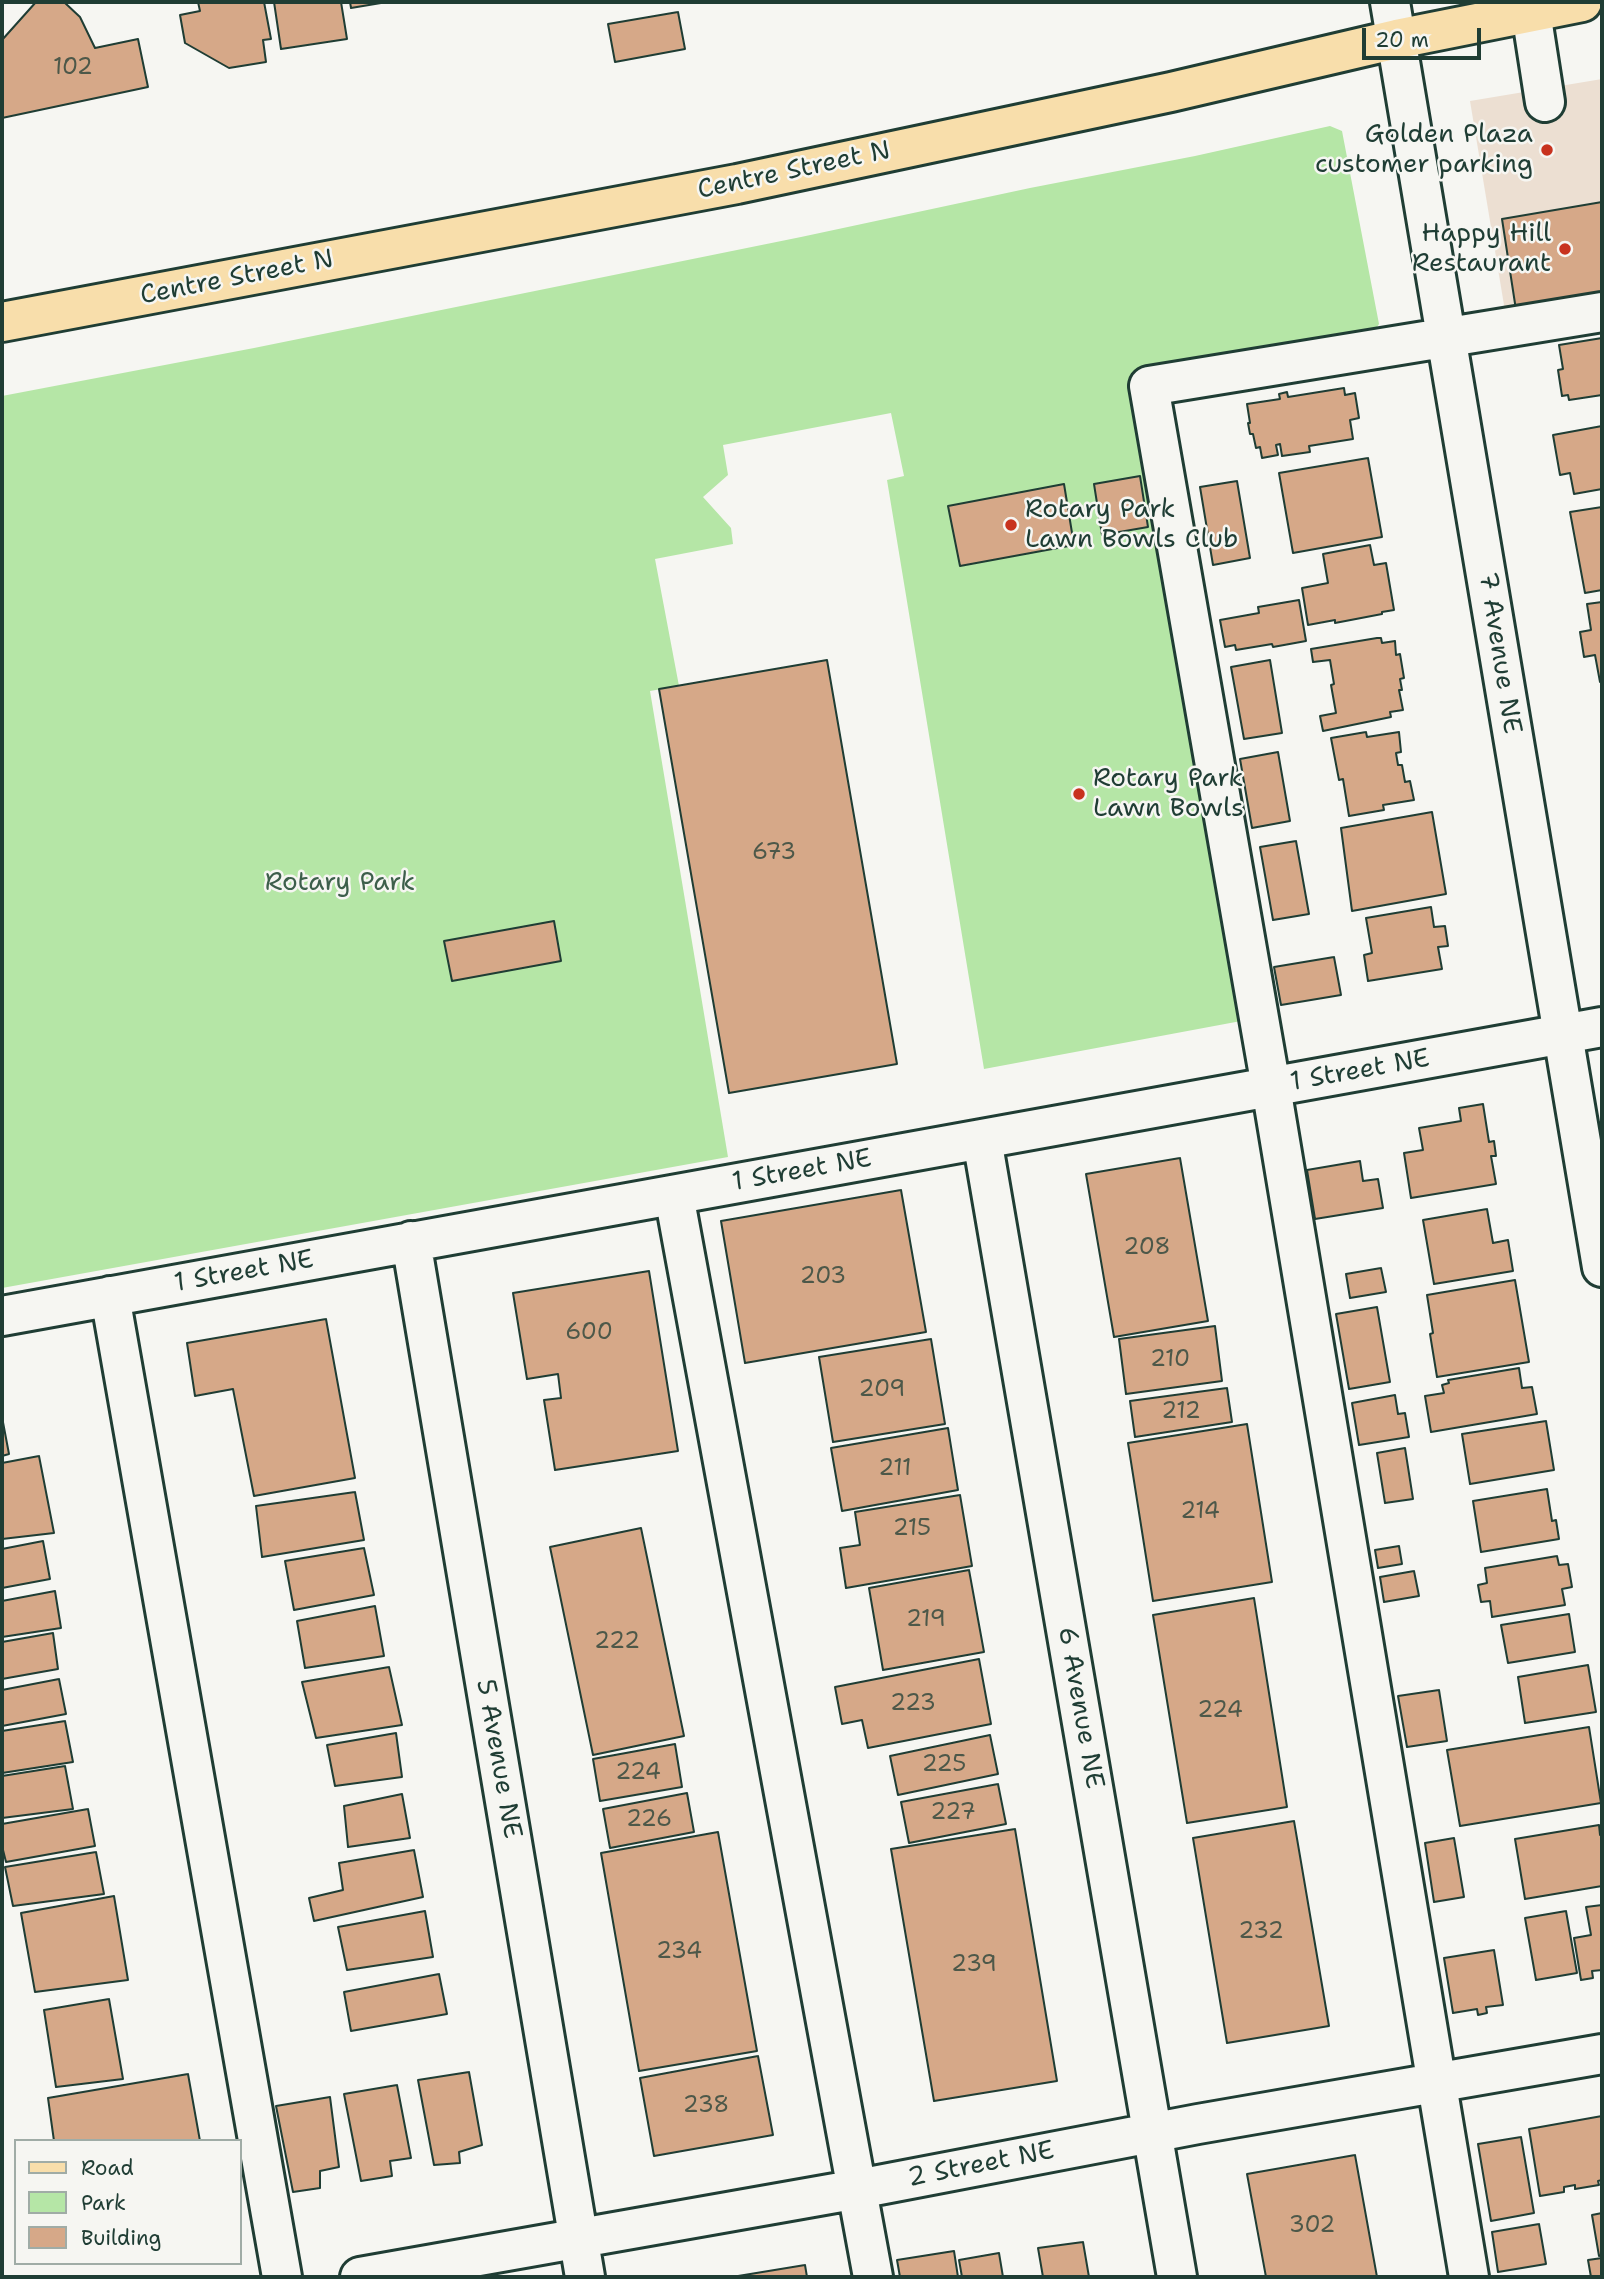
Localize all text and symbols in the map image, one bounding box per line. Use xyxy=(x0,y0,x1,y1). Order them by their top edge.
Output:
scale bar xyxy=(1366,14,1485,58)
text: 20 m xyxy=(1375,26,1429,54)
house number: 102 xyxy=(53,54,93,82)
place label: Golden Plaza customer parking xyxy=(1315,119,1533,180)
street label: Centre Street N xyxy=(695,135,893,207)
marker: Golden Plaza customer parking xyxy=(1539,142,1555,158)
place label: Happy Hill Restaurant xyxy=(1412,218,1551,280)
marker: Happy Hill Restaurant xyxy=(1557,241,1573,257)
street label: Centre Street N xyxy=(138,244,336,312)
place label: Rotary Park Lawn Bowls Club xyxy=(1025,494,1238,556)
marker: Rotary Park Lawn Bowls Club xyxy=(1003,517,1019,533)
street label: 7 Avenue NE xyxy=(1471,570,1527,736)
place label: Rotary Park Lawn Bowls xyxy=(1093,763,1244,824)
marker: Rotary Park Lawn Bowls xyxy=(1071,786,1087,802)
house number: 673 xyxy=(752,839,796,867)
park label: Rotary Park xyxy=(265,867,415,899)
street label: 1 Street NE xyxy=(1288,1043,1432,1099)
street label: 1 Street NE xyxy=(730,1143,874,1199)
house number: 208 xyxy=(1123,1234,1171,1262)
street label: 1 Street NE xyxy=(172,1244,316,1300)
house number: 203 xyxy=(800,1263,846,1291)
house number: 600 xyxy=(565,1319,613,1347)
house number: 210 xyxy=(1150,1346,1190,1374)
house number: 209 xyxy=(859,1376,905,1404)
house number: 212 xyxy=(1161,1398,1201,1426)
house number: 211 xyxy=(878,1455,912,1483)
house number: 214 xyxy=(1180,1498,1220,1526)
house number: 215 xyxy=(893,1515,931,1543)
house number: 219 xyxy=(906,1606,946,1634)
street label: 6 Avenue NE xyxy=(1050,1625,1110,1791)
house number: 222 xyxy=(594,1628,640,1656)
street label: 5 Avenue NE xyxy=(469,1677,527,1841)
house number: 223 xyxy=(890,1690,936,1718)
house number: 224 xyxy=(1197,1697,1243,1725)
house number: 225 xyxy=(922,1751,966,1779)
house number: 224 xyxy=(615,1759,661,1787)
house number: 227 xyxy=(930,1799,976,1827)
house number: 226 xyxy=(626,1806,672,1834)
house number: 232 xyxy=(1238,1918,1284,1946)
house number: 234 xyxy=(656,1938,702,1966)
house number: 239 xyxy=(951,1951,997,1979)
house number: 238 xyxy=(683,2092,729,2120)
street label: 2 Street NE xyxy=(905,2136,1057,2194)
legend xyxy=(14,2139,242,2265)
text: Road xyxy=(81,2154,134,2182)
text: Park xyxy=(81,2189,126,2217)
house number: 302 xyxy=(1289,2212,1335,2240)
text: Building xyxy=(81,2224,161,2252)

